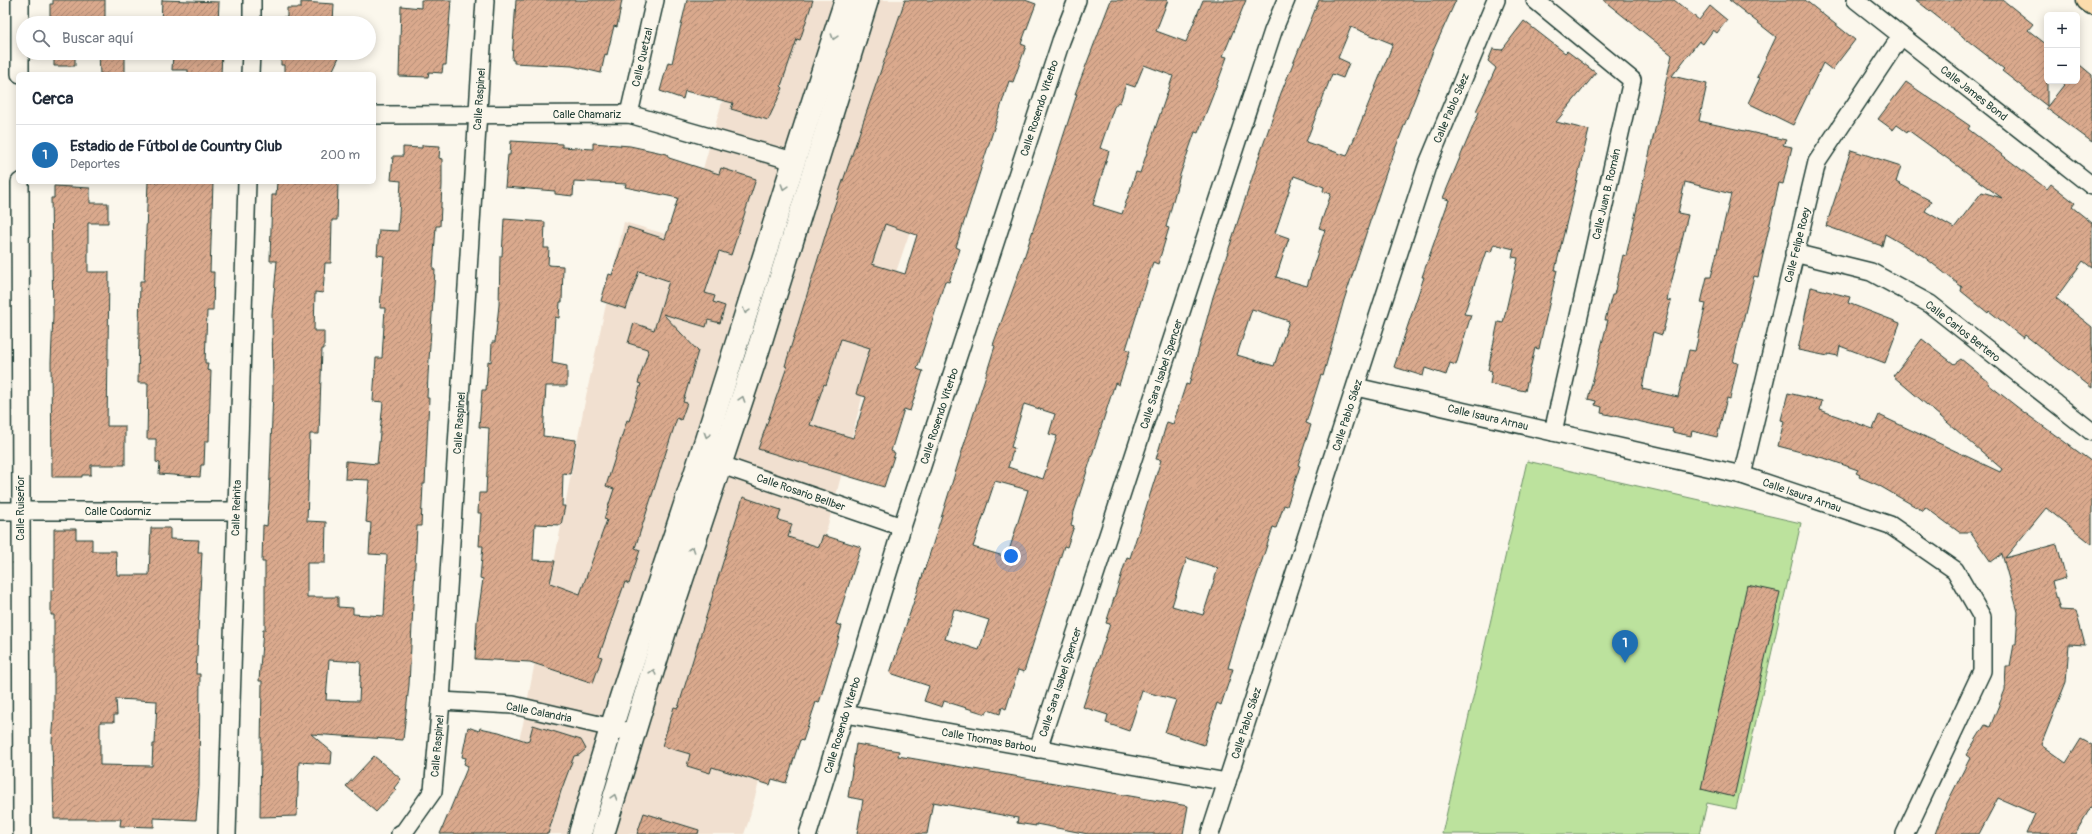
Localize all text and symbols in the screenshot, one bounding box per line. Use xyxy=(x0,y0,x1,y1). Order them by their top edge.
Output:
map controls xyxy=(2044,12,2080,84)
button: + xyxy=(2044,12,2080,48)
search box xyxy=(16,16,376,60)
street label: Calle Quetzal xyxy=(629,26,656,88)
icon: search xyxy=(30,27,52,49)
text: Buscar aquí xyxy=(62,29,134,48)
one-way arrow xyxy=(830,33,839,40)
button: − xyxy=(2044,48,2080,84)
street label: Calle Rosendo Viterbo xyxy=(1018,58,1061,158)
street label: Calle James Bond xyxy=(1938,63,2010,124)
street label: Calle Raspinel xyxy=(471,67,488,131)
street label: Calle Pablo Sáez xyxy=(1431,71,1472,145)
text: Cerca xyxy=(32,88,73,109)
street label: Calle Chamariz xyxy=(553,108,622,121)
text: Estadio de Fútbol de Country Club xyxy=(70,137,282,156)
text: 1 xyxy=(42,147,48,163)
text: 200 m xyxy=(321,147,360,163)
street label: Calle Juan B. Román xyxy=(1590,147,1623,241)
text: Deportes xyxy=(70,156,120,172)
one-way arrow xyxy=(780,183,789,190)
street label: Calle Felipe Roey xyxy=(1782,206,1813,284)
street label: Calle Carlos Bertero xyxy=(1923,298,2003,365)
one-way arrow xyxy=(742,307,751,314)
street label: Calle Sara Isabel Spencer xyxy=(1138,317,1185,431)
street label: Calle Rosendo Viterbo xyxy=(918,366,961,466)
street label: Calle Pablo Sáez xyxy=(1330,377,1365,453)
street label: Calle Raspinel xyxy=(451,391,468,455)
one-way arrow xyxy=(737,395,746,402)
street label: Calle Isaura Arnau xyxy=(1446,402,1530,433)
one-way arrow xyxy=(703,432,712,439)
street label: Calle Rosario Bellber xyxy=(755,471,847,514)
street label: Calle Ruiseñor xyxy=(14,475,27,541)
street label: Calle Isaura Arnau xyxy=(1761,476,1843,515)
street label: Calle Reinita xyxy=(229,480,244,536)
street label: Calle Codorniz xyxy=(85,505,152,518)
one-way arrow xyxy=(688,545,696,552)
your location xyxy=(1001,546,1021,566)
street label: Calle Sara Isabel Spencer xyxy=(1037,625,1084,739)
pin: 1 xyxy=(1612,630,1638,663)
one-way arrow xyxy=(648,669,657,676)
street label: Calle Rosendo Viterbo xyxy=(822,675,863,775)
street label: Calle Pablo Sáez xyxy=(1229,685,1264,761)
street label: Calle Calandria xyxy=(505,700,573,725)
street label: Calle Raspinel xyxy=(428,714,447,778)
street label: Calle Thomas Barbou xyxy=(940,726,1037,755)
one-way arrow xyxy=(610,793,618,800)

